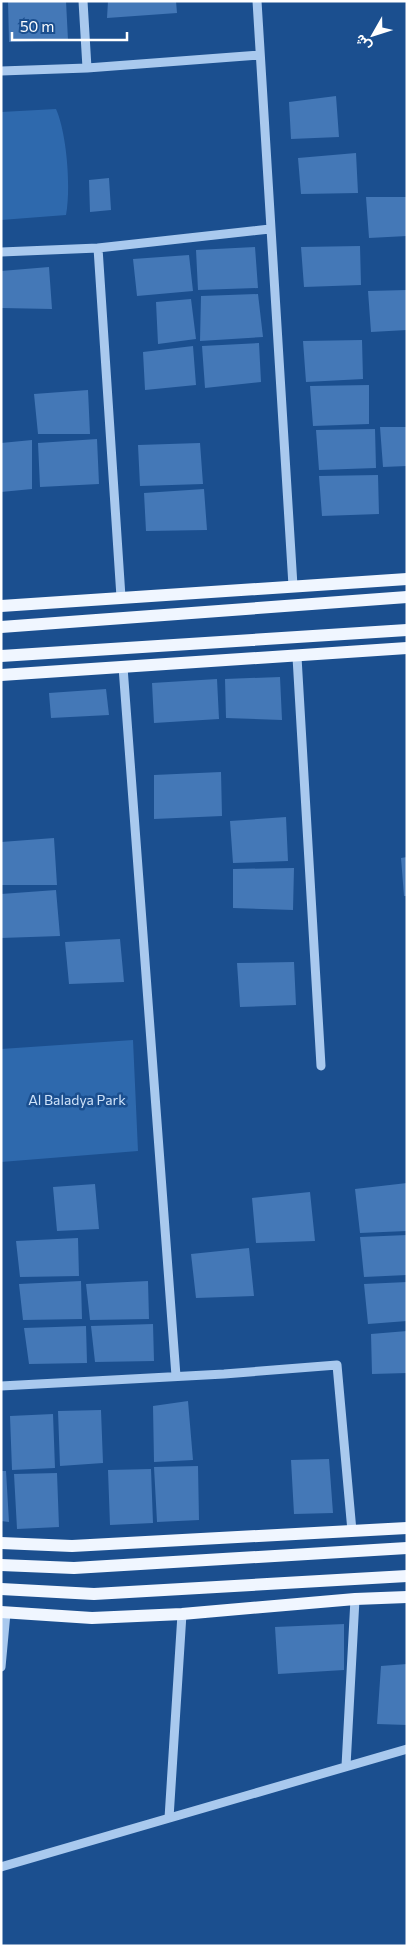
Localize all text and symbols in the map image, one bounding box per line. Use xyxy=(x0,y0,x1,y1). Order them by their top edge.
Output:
scale bar xyxy=(12,10,128,42)
north arrow xyxy=(348,10,398,60)
text: 50 m xyxy=(20,17,54,35)
text: ش xyxy=(350,31,375,55)
park label: Al Baladya Park xyxy=(28,1091,126,1108)

